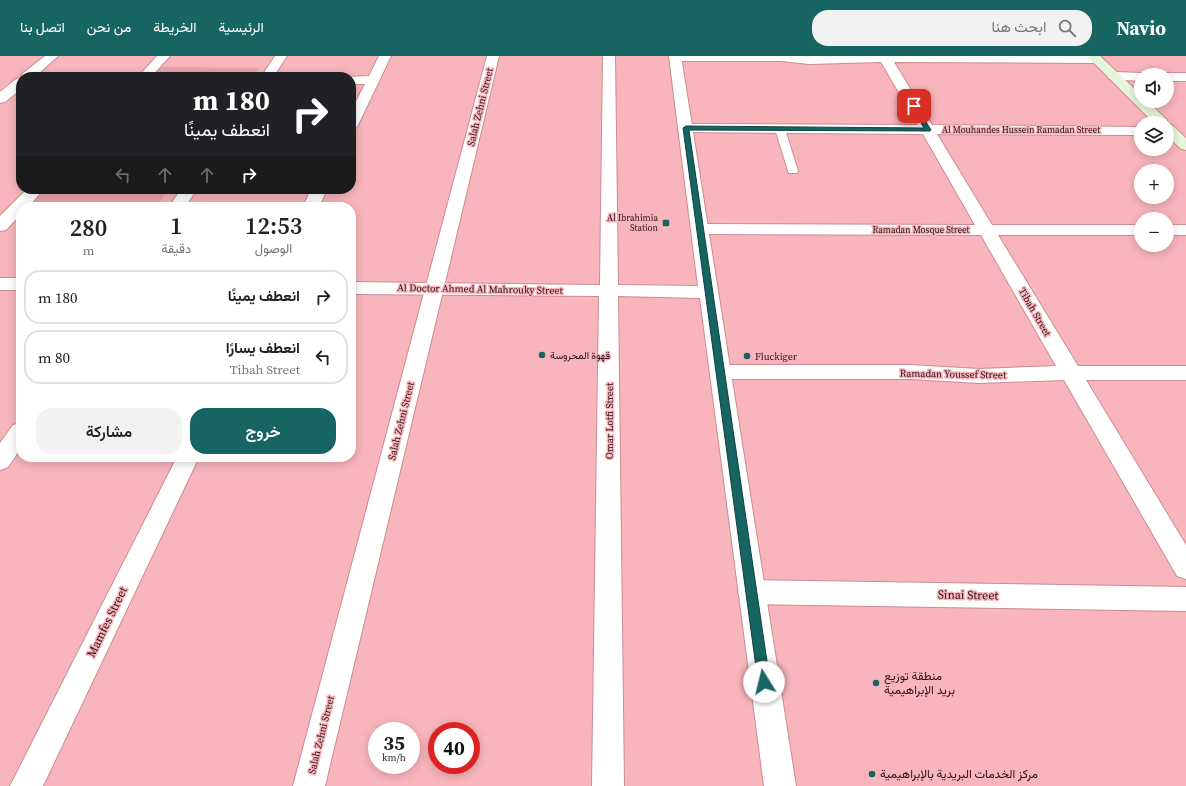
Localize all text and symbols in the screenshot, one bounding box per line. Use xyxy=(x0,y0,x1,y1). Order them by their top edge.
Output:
search box xyxy=(812,10,1092,46)
text: Navio xyxy=(1116,15,1166,41)
text: ابحث هنا xyxy=(991,16,1046,37)
text: اتصل بنا xyxy=(20,17,65,37)
text: من نحن xyxy=(87,17,131,37)
text: الخريطة xyxy=(153,17,197,37)
text: الرئيسية xyxy=(219,17,264,37)
icon: search xyxy=(1056,17,1078,39)
street label: Salah Zehni Street xyxy=(464,66,496,148)
map controls xyxy=(1134,68,1174,252)
button: sound xyxy=(1134,68,1174,108)
text: 180 m xyxy=(193,81,270,119)
icon: right xyxy=(284,88,336,140)
pin xyxy=(897,89,931,123)
icon: arrive xyxy=(903,95,925,117)
button: layers xyxy=(1134,116,1174,156)
text: انعطف يمينًا xyxy=(184,117,270,142)
street label: Al Mouhandes Hussein Ramadan Street xyxy=(942,124,1100,136)
icon: left xyxy=(112,164,134,186)
icon: ahead xyxy=(154,164,176,186)
icon: ahead xyxy=(196,164,218,186)
icon: right xyxy=(238,164,260,186)
button: + xyxy=(1134,164,1174,204)
text: 1 xyxy=(170,209,182,242)
text: 12:53 xyxy=(245,209,302,242)
text: 280 xyxy=(70,211,107,244)
place label: Al Ibrahimia Station xyxy=(607,212,659,234)
button: − xyxy=(1134,212,1174,252)
marker: Al Ibrahimia Station xyxy=(661,218,671,228)
street label: Ramadan Mosque Street xyxy=(872,224,970,236)
text: دقيقة xyxy=(161,240,191,257)
text: الوصول xyxy=(255,240,292,257)
text: m xyxy=(83,242,94,259)
street label: Al Doctor Ahmed Al Mahrouky Street xyxy=(397,281,564,297)
text: انعطف يمينًا xyxy=(228,285,300,306)
street label: Tibah Street xyxy=(1016,285,1055,339)
icon: right xyxy=(312,286,334,308)
text: 180 m xyxy=(38,287,78,308)
text: انعطف يسارًا xyxy=(226,337,300,358)
icon: left xyxy=(312,346,334,368)
text: 80 m xyxy=(38,347,70,368)
place label: قهوة المحروسة xyxy=(550,349,610,362)
marker: قهوة المحروسة xyxy=(537,350,547,360)
place label: Fluckiger xyxy=(755,350,798,363)
marker: Fluckiger xyxy=(742,351,752,361)
text: Tibah Street xyxy=(230,361,300,378)
street label: Ramadan Youssef Street xyxy=(900,367,1007,381)
street label: Salah Zehni Street xyxy=(385,380,417,462)
street label: Omar Lotfi Street xyxy=(603,382,616,459)
button: مشاركة xyxy=(36,408,182,454)
button: خروج xyxy=(190,408,336,454)
street label: Mamfes Street xyxy=(83,584,131,660)
street label: Sinai Street xyxy=(938,586,998,604)
position arrow xyxy=(743,661,785,703)
place label: منطقة توزيع بريد الإبراهيمية xyxy=(884,668,955,698)
marker: منطقة توزيع بريد الإبراهيمية xyxy=(871,678,881,688)
street label: Salah Zehni Street xyxy=(305,694,337,776)
speed limit sign: 40 xyxy=(428,722,480,774)
text: 35 xyxy=(383,729,405,757)
text: km/h xyxy=(382,751,406,764)
place label: مركز الخدمات البريدية بالإبراهيمية xyxy=(880,766,1038,782)
marker: مركز الخدمات البريدية بالإبراهيمية xyxy=(867,769,877,779)

